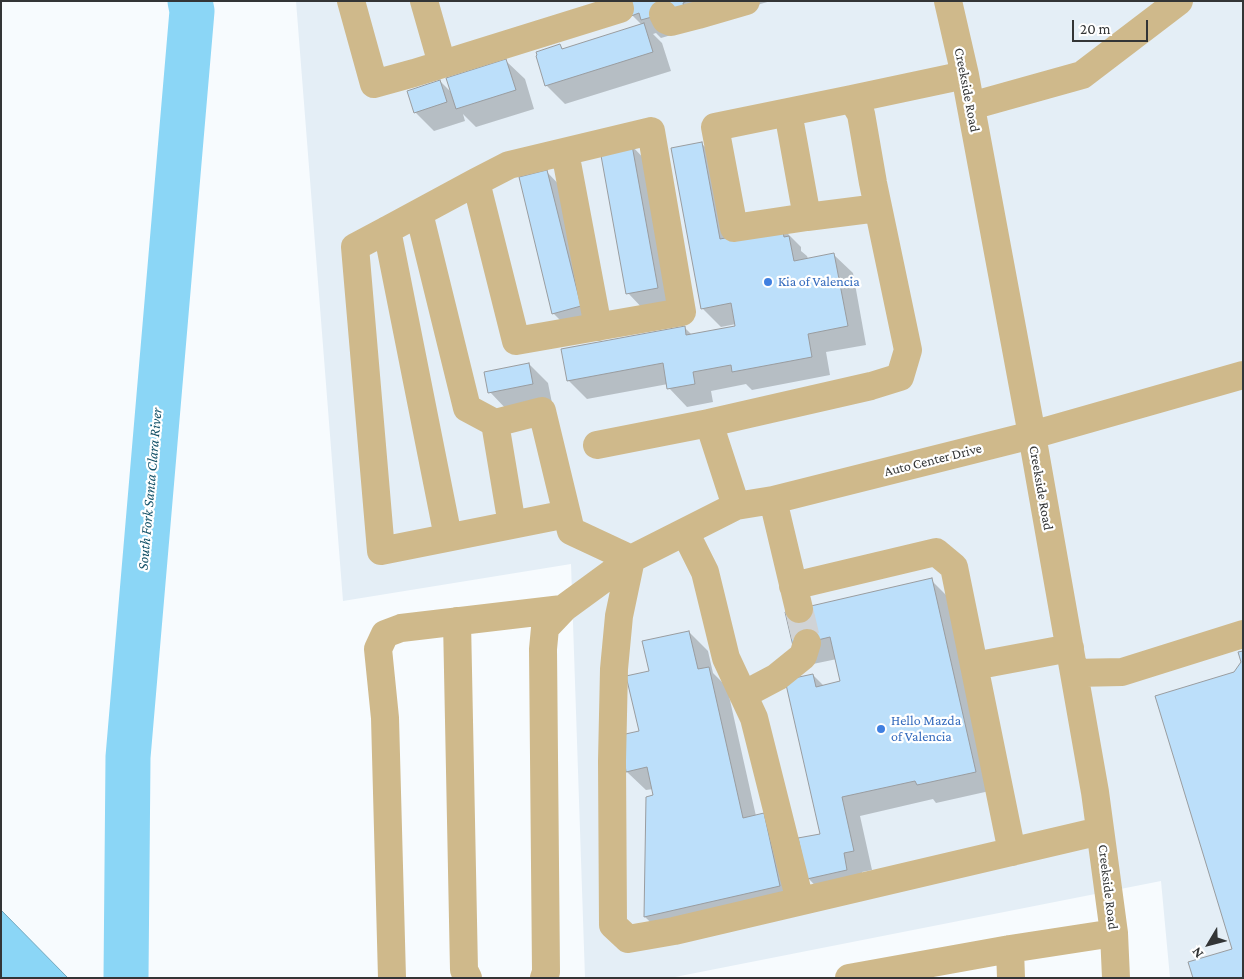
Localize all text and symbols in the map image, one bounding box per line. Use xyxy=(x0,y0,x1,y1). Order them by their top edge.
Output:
scale bar xyxy=(1074,10,1150,42)
text: 20 m xyxy=(1080,21,1111,37)
street label: Creekside Road xyxy=(951,46,983,134)
place label: Kia of Valencia xyxy=(778,274,860,290)
marker: Kia of Valencia xyxy=(762,276,774,288)
water label: South Fork Santa Clara River xyxy=(134,407,166,571)
street label: Auto Center Drive xyxy=(882,440,984,480)
street label: Creekside Road xyxy=(1025,444,1057,532)
place label: Hello Mazda of Valencia xyxy=(891,713,961,746)
marker: Hello Mazda of Valencia xyxy=(875,723,887,735)
street label: Creekside Road xyxy=(1094,844,1122,930)
north arrow xyxy=(1184,919,1234,969)
text: N xyxy=(1188,944,1206,962)

